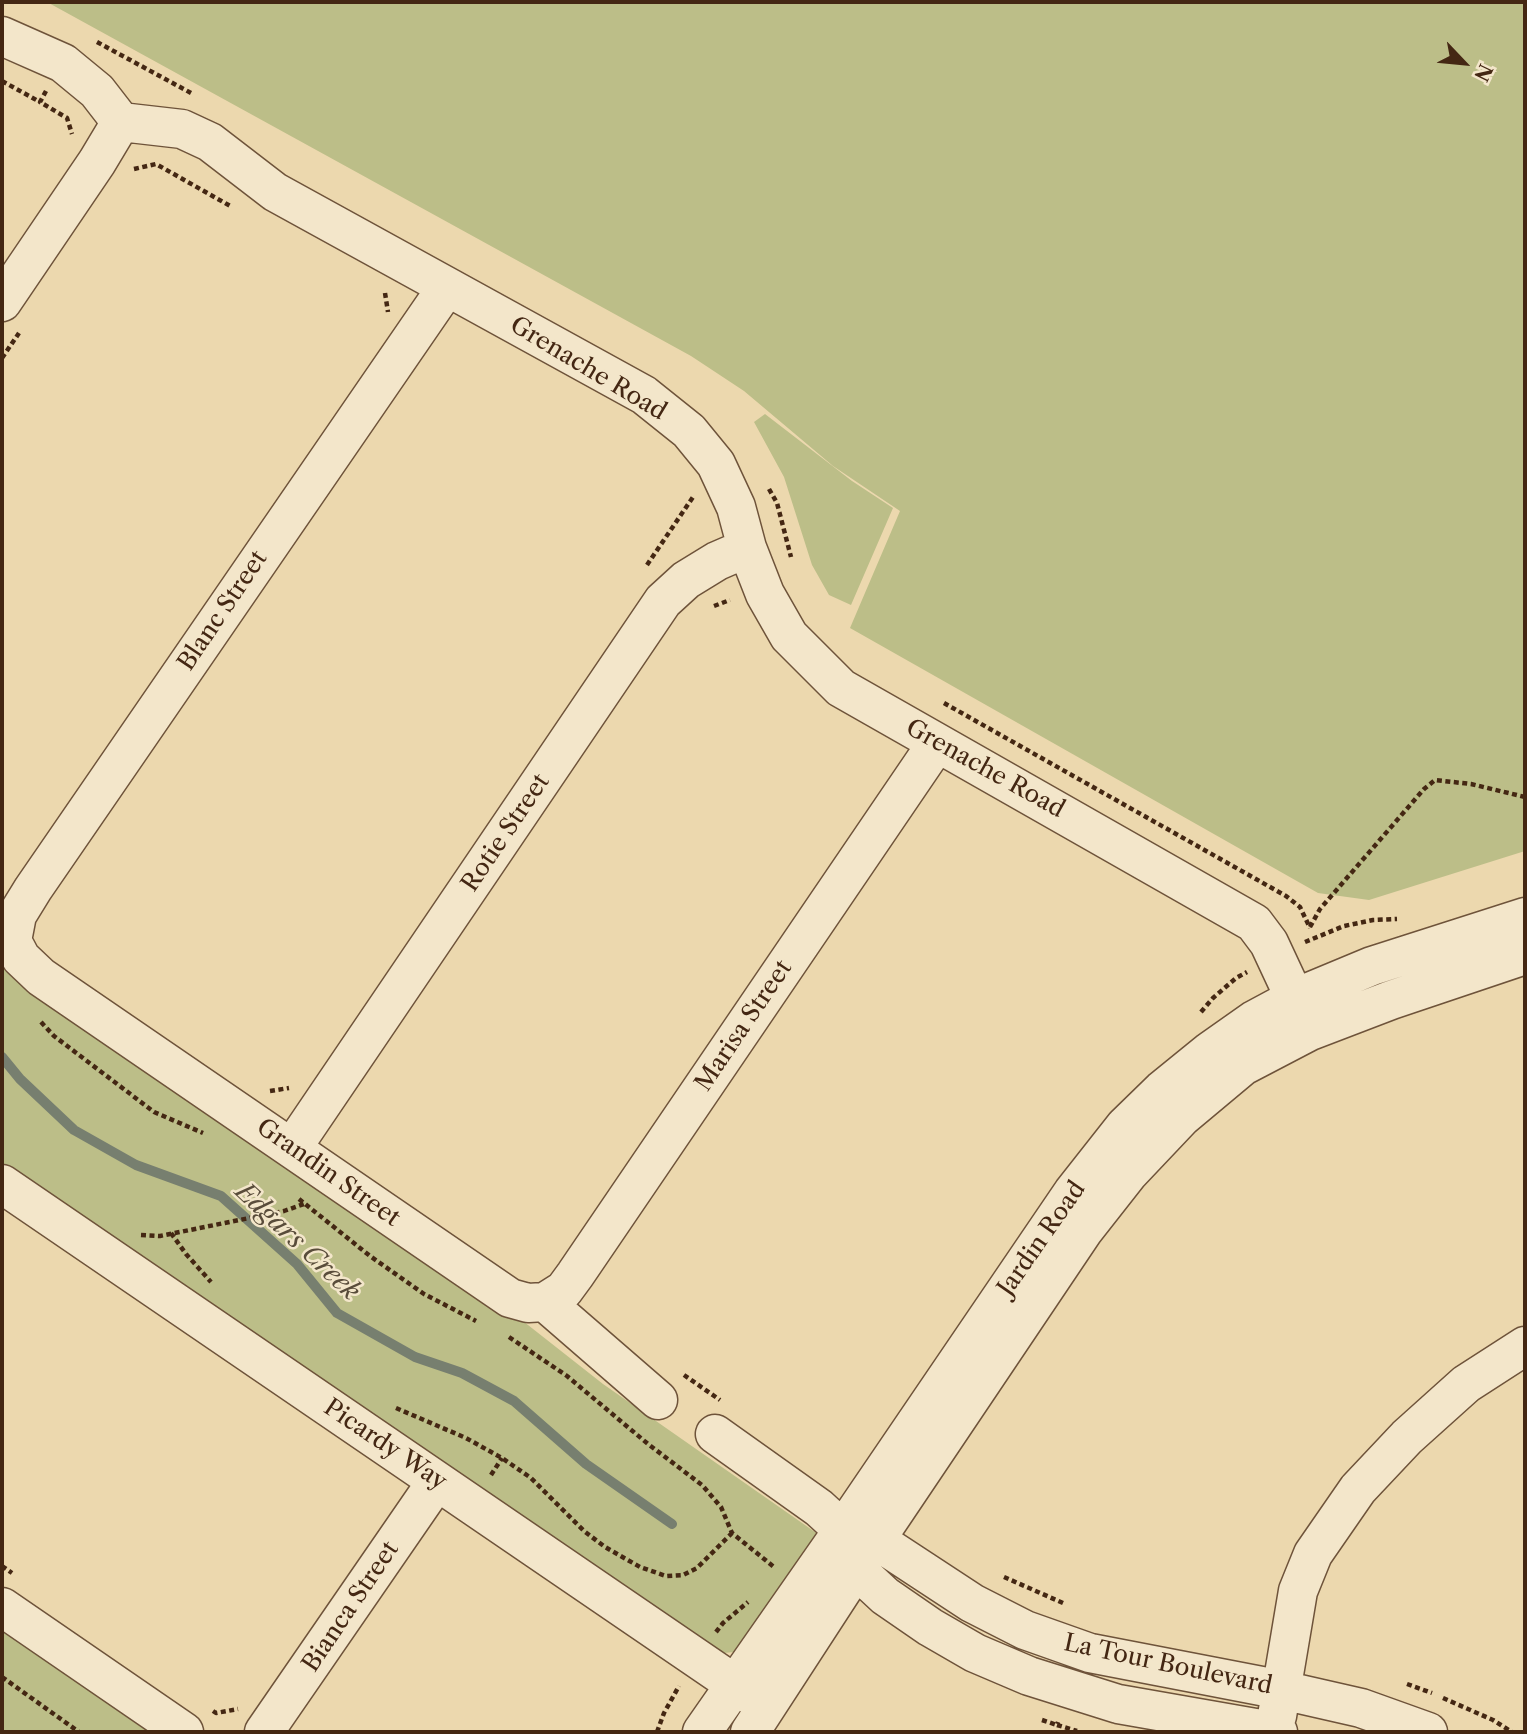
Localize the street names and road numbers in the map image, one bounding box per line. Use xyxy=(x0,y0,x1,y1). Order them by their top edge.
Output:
street label: Grenache Road xyxy=(505,311,671,427)
street label: Blanc Street xyxy=(172,546,274,676)
street label: Grenache Road xyxy=(901,713,1069,825)
street label: Rotie Street xyxy=(456,769,556,897)
street label: Marisa Street xyxy=(690,955,798,1097)
street label: Grandin Street xyxy=(251,1113,405,1233)
street label: Jardin Road xyxy=(992,1176,1092,1302)
street label: Picardy Way xyxy=(318,1393,452,1497)
street label: Bianca Street xyxy=(297,1536,405,1678)
street label: La Tour Boulevard xyxy=(1061,1629,1275,1701)

